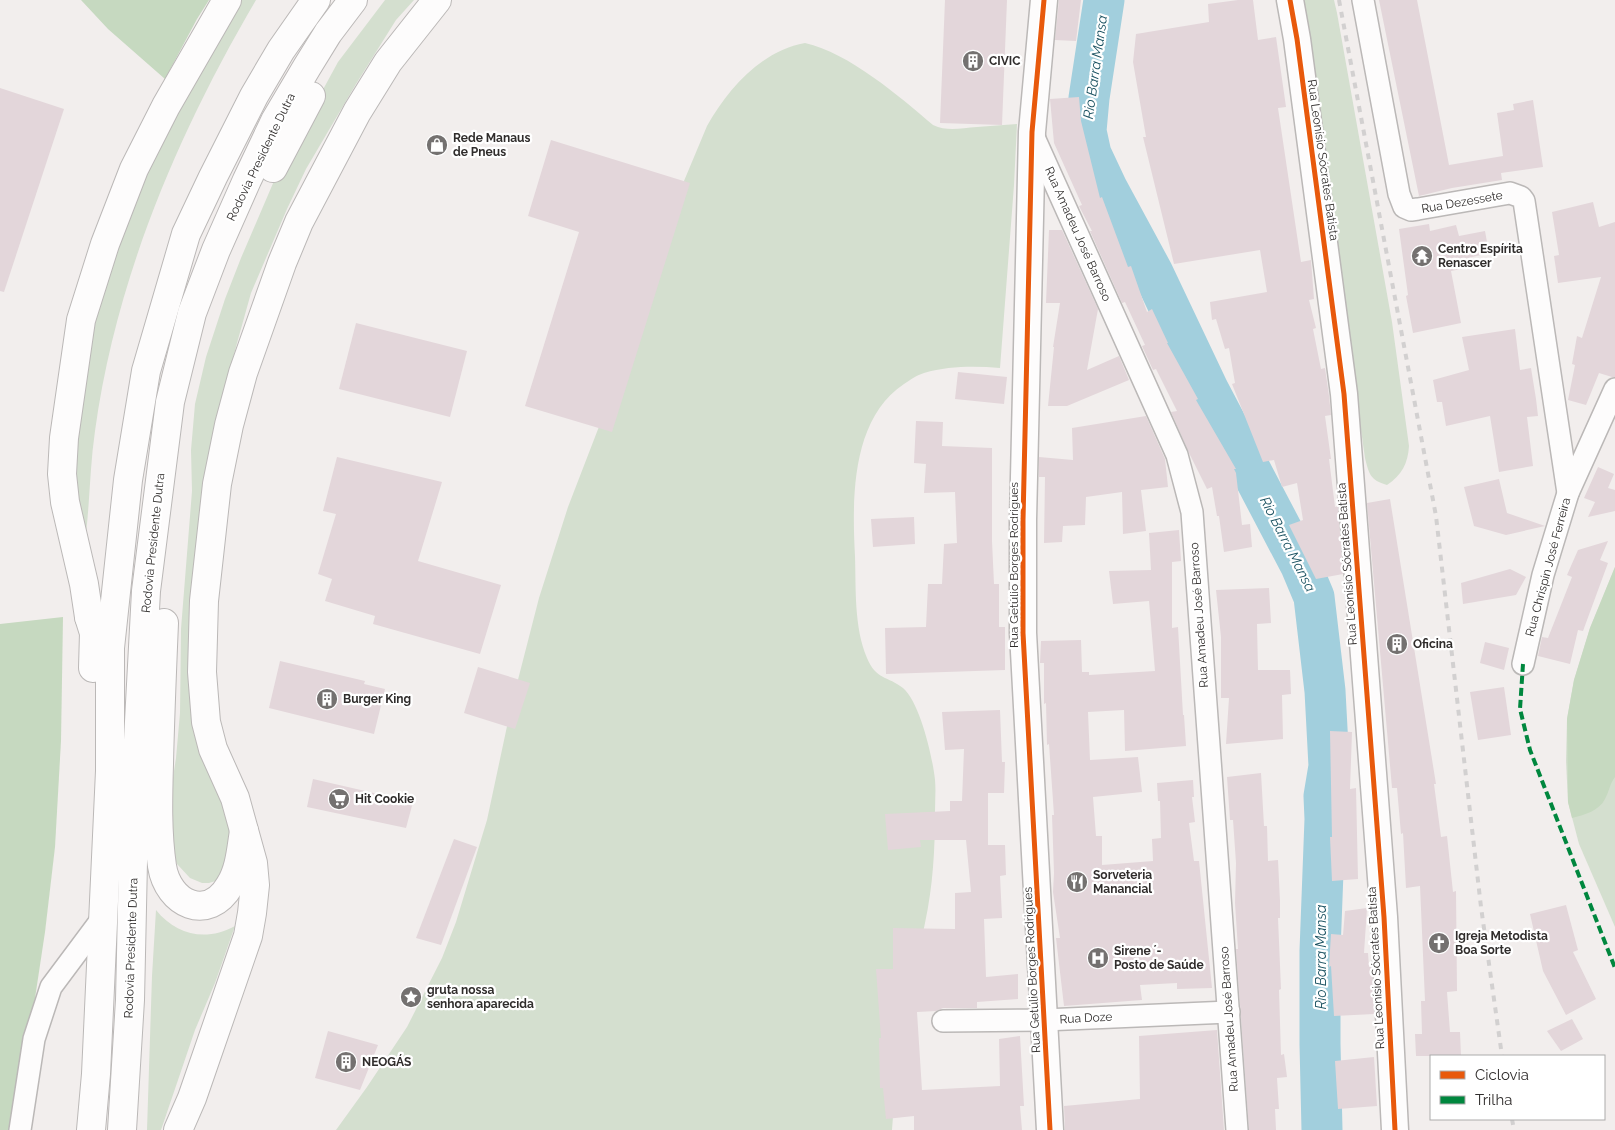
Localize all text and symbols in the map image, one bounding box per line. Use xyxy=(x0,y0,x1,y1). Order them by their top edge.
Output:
water label: Rio Barra Mansa xyxy=(1080,14,1110,120)
building icon: CIVIC xyxy=(961,49,985,73)
place label: CIVIC xyxy=(989,54,1020,68)
street label: Rua Leonísio Sócrates Batista xyxy=(1305,78,1341,242)
street label: Rodovia Presidente Dutra xyxy=(224,91,298,223)
place label: Rede Manaus de Pneus xyxy=(453,131,531,159)
shop icon: Rede Manaus de Pneus xyxy=(425,133,449,157)
street label: Rua Amadeu José Barroso xyxy=(1042,165,1114,303)
street label: Rua Dezessete xyxy=(1420,188,1504,216)
place label: Centro Espírita Renascer xyxy=(1438,242,1523,270)
temple icon: Centro Espírita Renascer xyxy=(1410,244,1434,268)
street label: Rodovia Presidente Dutra xyxy=(139,472,167,614)
street label: Rua Getúlio Borges Rodrigues xyxy=(1007,482,1021,648)
street label: Rua Leonísio Sócrates Batista xyxy=(1334,482,1360,646)
water label: Rio Barra Mansa xyxy=(1257,494,1319,594)
street label: Rua Chrispin José Ferreira xyxy=(1523,496,1573,638)
street label: Rua Amadeu José Barroso xyxy=(1187,542,1211,688)
building icon: Oficina xyxy=(1385,632,1409,656)
place label: Oficina xyxy=(1413,637,1453,651)
building icon: Burger King xyxy=(315,687,339,711)
place label: Burger King xyxy=(343,692,411,706)
supermarket icon: Hit Cookie xyxy=(327,787,351,811)
place label: Hit Cookie xyxy=(355,792,414,806)
place label: Sorveteria Manancial xyxy=(1093,868,1152,896)
restaurant icon: Sorveteria Manancial xyxy=(1065,870,1089,894)
street label: Rodovia Presidente Dutra xyxy=(122,877,140,1019)
street label: Rua Getúlio Borges Rodrigues xyxy=(1021,886,1043,1053)
street label: Rua Leonísio Sócrates Batista xyxy=(1365,886,1387,1050)
water label: Rio Barra Mansa xyxy=(1313,905,1329,1009)
place label: Igreja Metodista Boa Sorte xyxy=(1455,929,1548,957)
church icon: Igreja Metodista Boa Sorte xyxy=(1427,931,1451,955)
place label: Sirene ´- Posto de Saúde xyxy=(1114,944,1204,972)
hospital icon: Sirene ´- Posto de Saúde xyxy=(1086,946,1110,970)
street label: Rua Amadeu José Barroso xyxy=(1217,946,1241,1092)
place label: gruta nossa senhora aparecida xyxy=(427,983,534,1011)
place icon: gruta nossa senhora aparecida xyxy=(399,985,423,1009)
street label: Rua Doze xyxy=(1059,1010,1113,1026)
building icon: NEOGÁS xyxy=(334,1050,358,1074)
place label: NEOGÁS xyxy=(362,1054,411,1069)
legend xyxy=(1430,1055,1605,1120)
text: Ciclovia xyxy=(1475,1066,1529,1084)
text: Trilha xyxy=(1475,1091,1512,1109)

